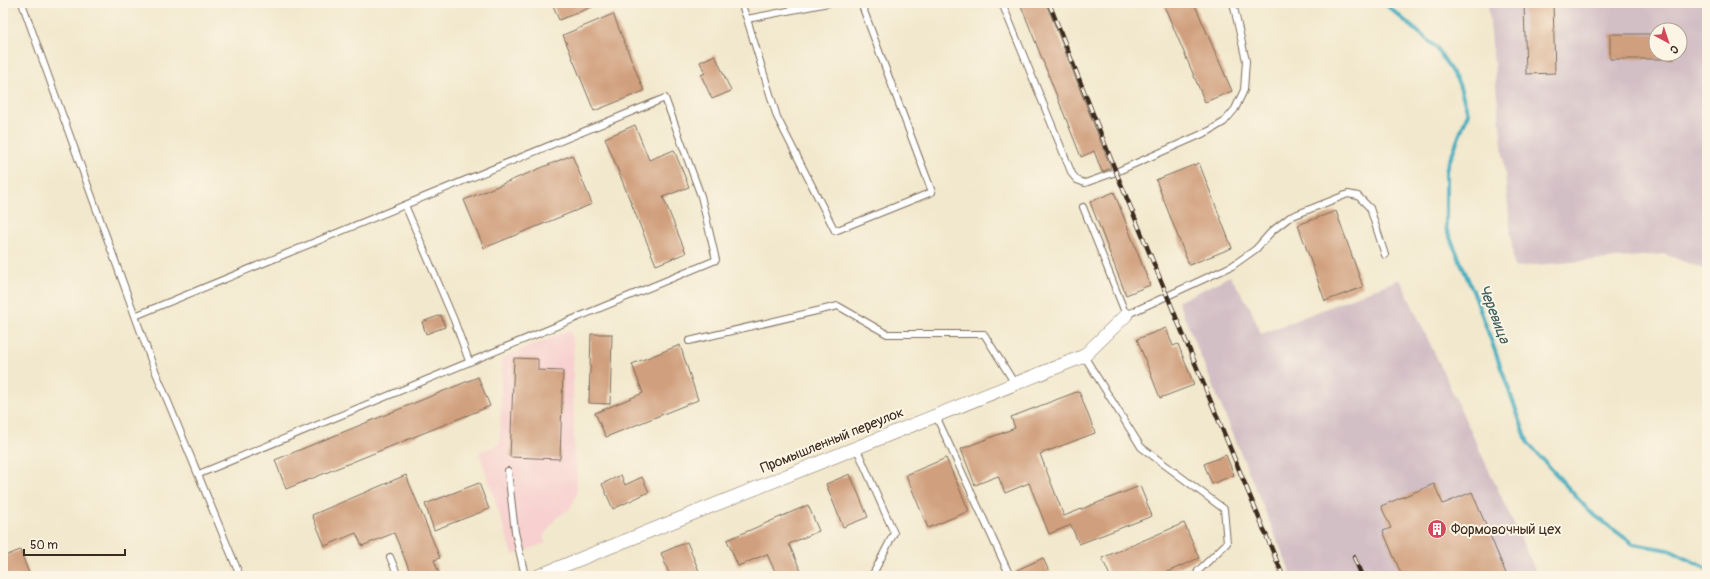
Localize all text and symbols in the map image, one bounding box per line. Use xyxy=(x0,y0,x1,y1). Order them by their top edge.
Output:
north arrow xyxy=(1648,22,1688,62)
text: С xyxy=(1667,42,1681,57)
water label: Черевица xyxy=(1474,282,1514,347)
street label: Промышленный переулок xyxy=(758,403,906,477)
building icon: Формовочный цех xyxy=(1426,518,1448,540)
place label: Формовочный цех xyxy=(1451,521,1561,538)
scale bar xyxy=(24,531,125,557)
text: 50 m xyxy=(30,538,58,553)

